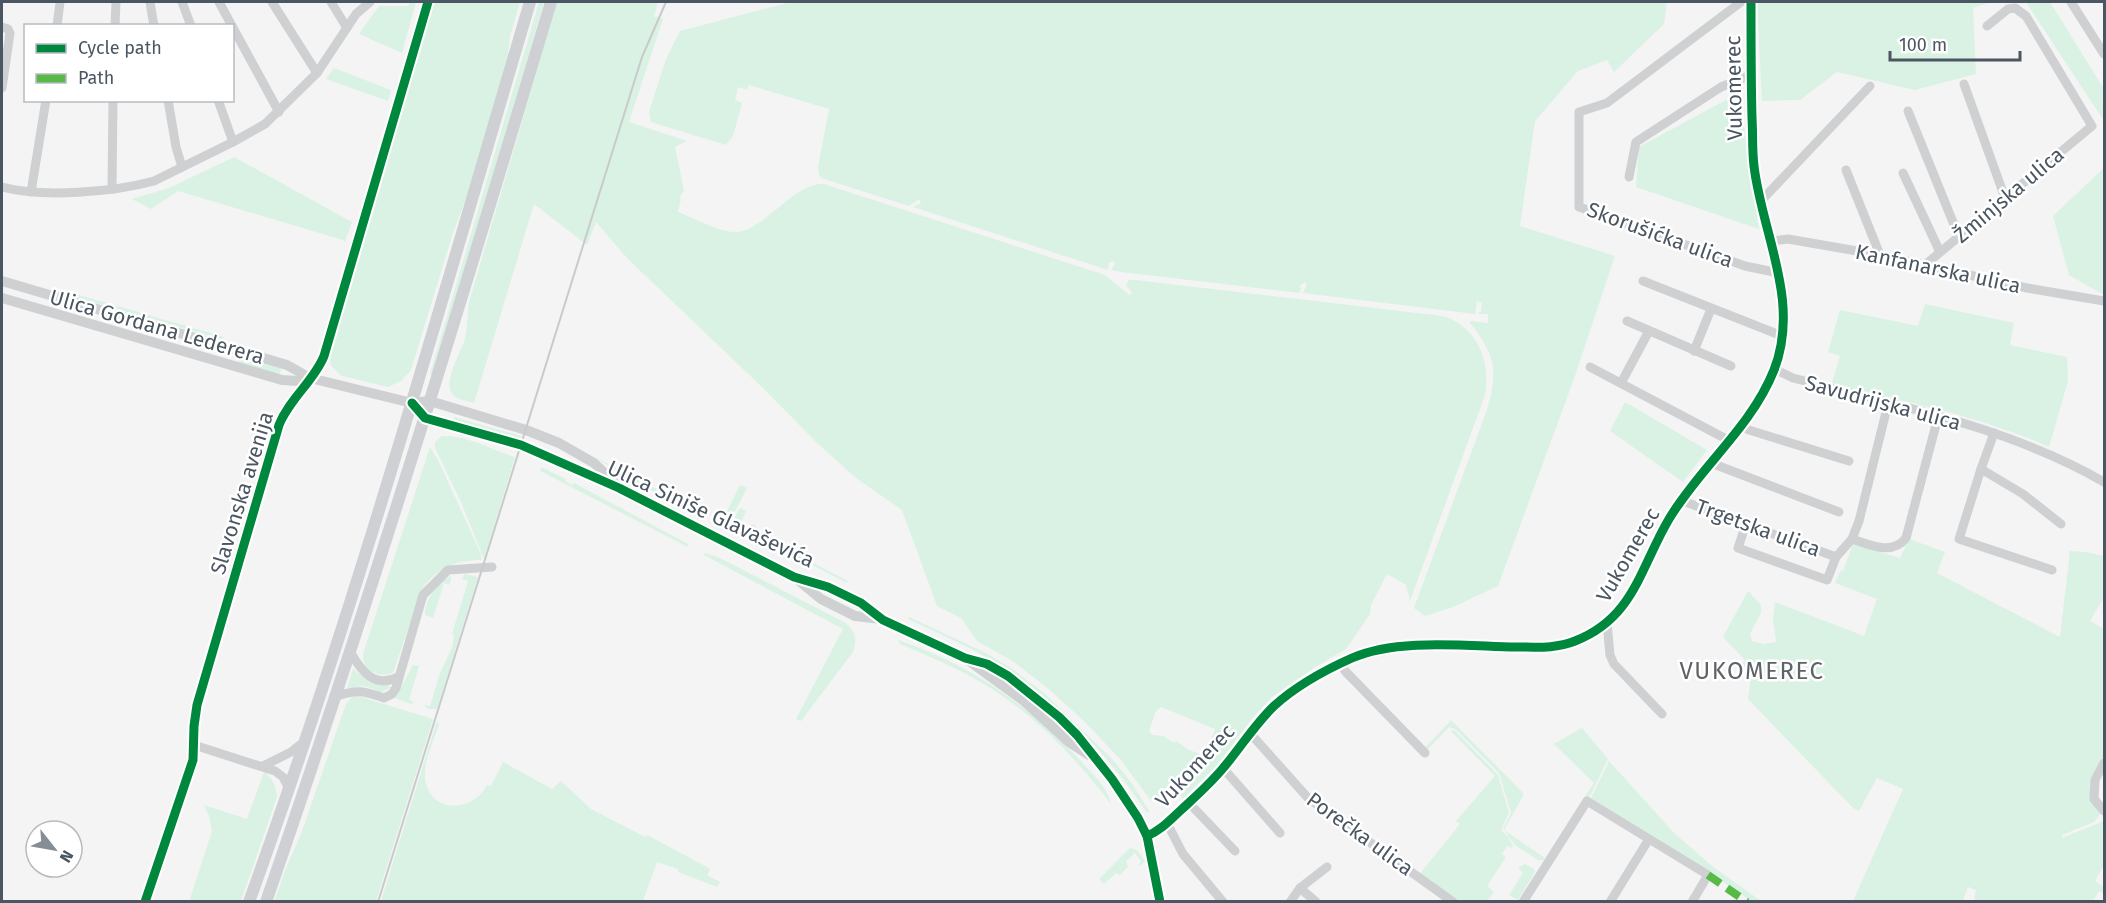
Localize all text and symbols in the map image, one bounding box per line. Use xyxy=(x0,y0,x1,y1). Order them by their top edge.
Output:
legend xyxy=(24,24,234,102)
scale bar xyxy=(1890,24,2020,62)
text: 100 m xyxy=(1899,34,1947,56)
street label: Vukomerec xyxy=(1720,35,1748,141)
text: Cycle path xyxy=(78,37,162,59)
text: Path xyxy=(78,67,114,89)
street label: Žminjska ulica xyxy=(1949,141,2069,249)
street label: Skorušićka ulica xyxy=(1584,197,1736,273)
street label: Kanfanarska ulica xyxy=(1853,239,2023,299)
street label: Ulica Gordana Lederera xyxy=(47,284,267,370)
street label: Savudrijska ulica xyxy=(1802,370,1964,436)
street label: Slavonska avenija xyxy=(205,408,279,578)
street label: Ulica Siniše Glavaševića xyxy=(603,455,819,573)
street label: Trgetska ulica xyxy=(1692,493,1824,563)
street label: Vukomerec xyxy=(1591,503,1665,607)
district label: VUKOMEREC xyxy=(1680,657,1825,685)
street label: Vukomerec xyxy=(1150,719,1240,813)
street label: Porečka ulica xyxy=(1301,787,1419,881)
north arrow xyxy=(24,819,84,879)
text: N xyxy=(56,847,77,866)

